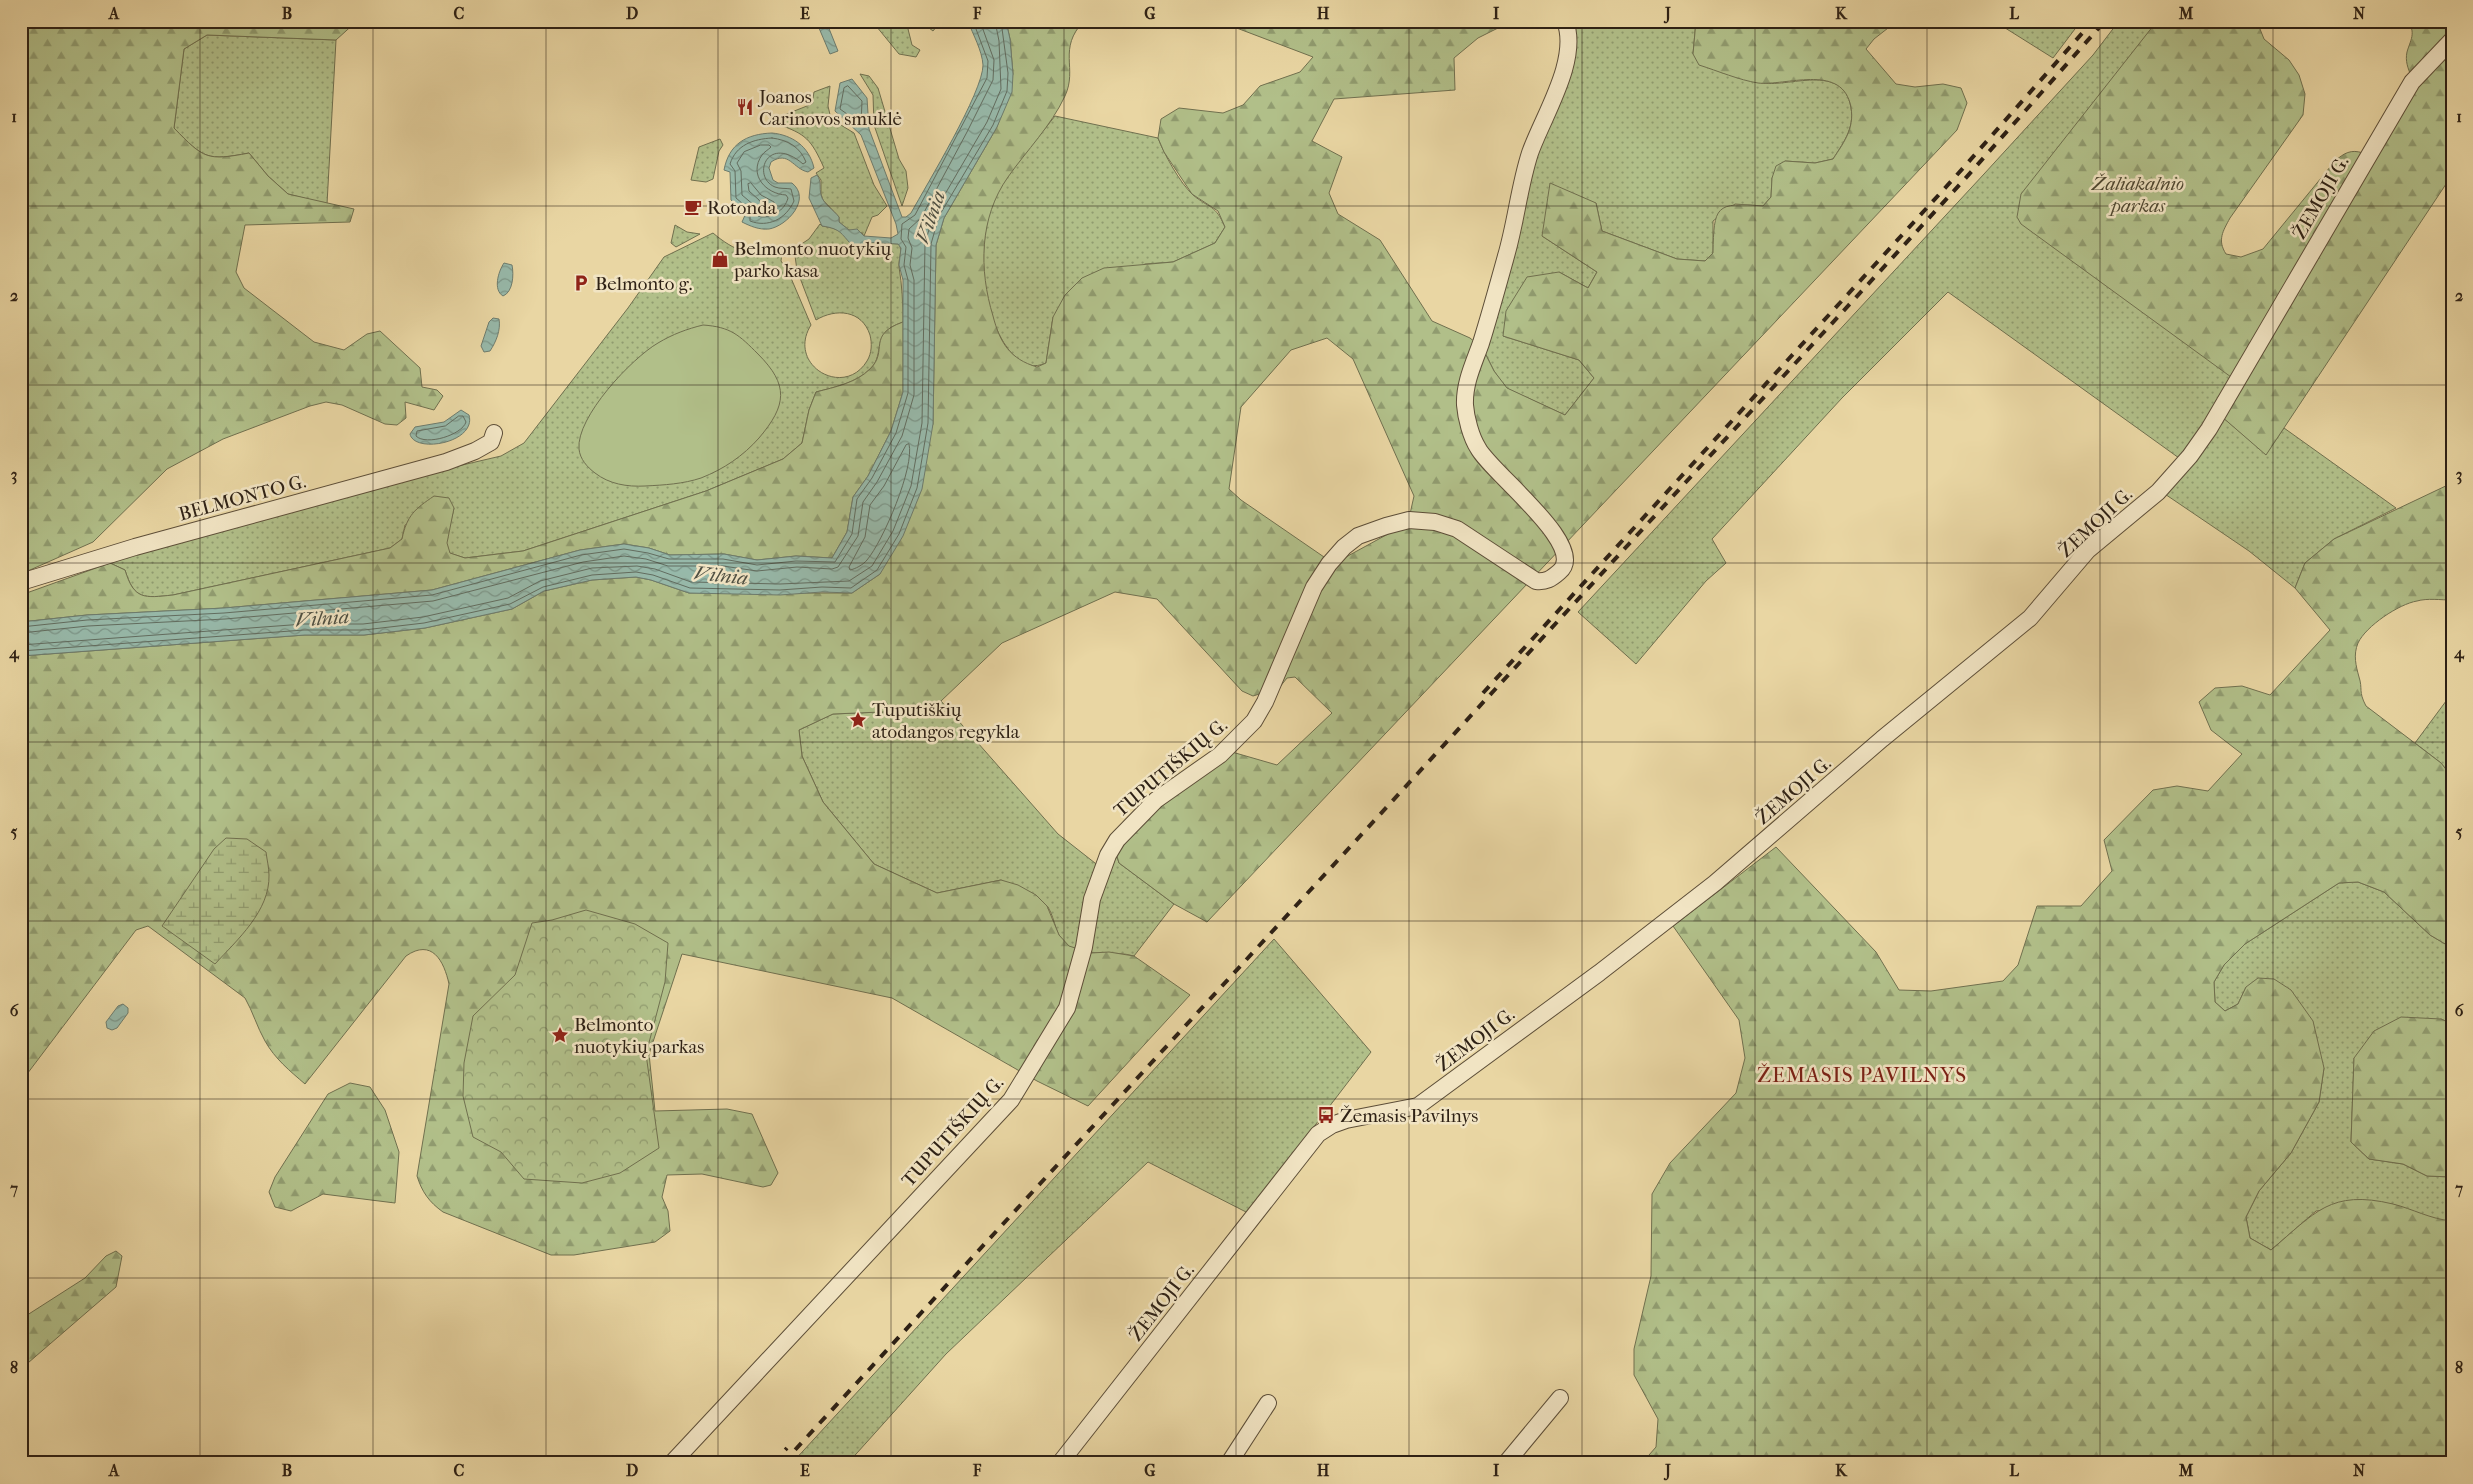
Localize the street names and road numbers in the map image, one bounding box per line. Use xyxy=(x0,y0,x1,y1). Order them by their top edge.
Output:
street label: ŽEMOJI G. xyxy=(2287,152,2353,243)
street label: BELMONTO G. xyxy=(176,470,308,526)
street label: ŽEMOJI G. xyxy=(2054,483,2137,562)
street label: TUPUTIŠKIŲ G. xyxy=(1109,713,1232,821)
street label: ŽEMOJI G. xyxy=(1751,751,1836,829)
street label: ŽEMOJI G. xyxy=(1432,1002,1519,1076)
street label: TUPUTIŠKIŲ G. xyxy=(897,1071,1008,1191)
street label: ŽEMOJI G. xyxy=(1124,1259,1199,1346)

